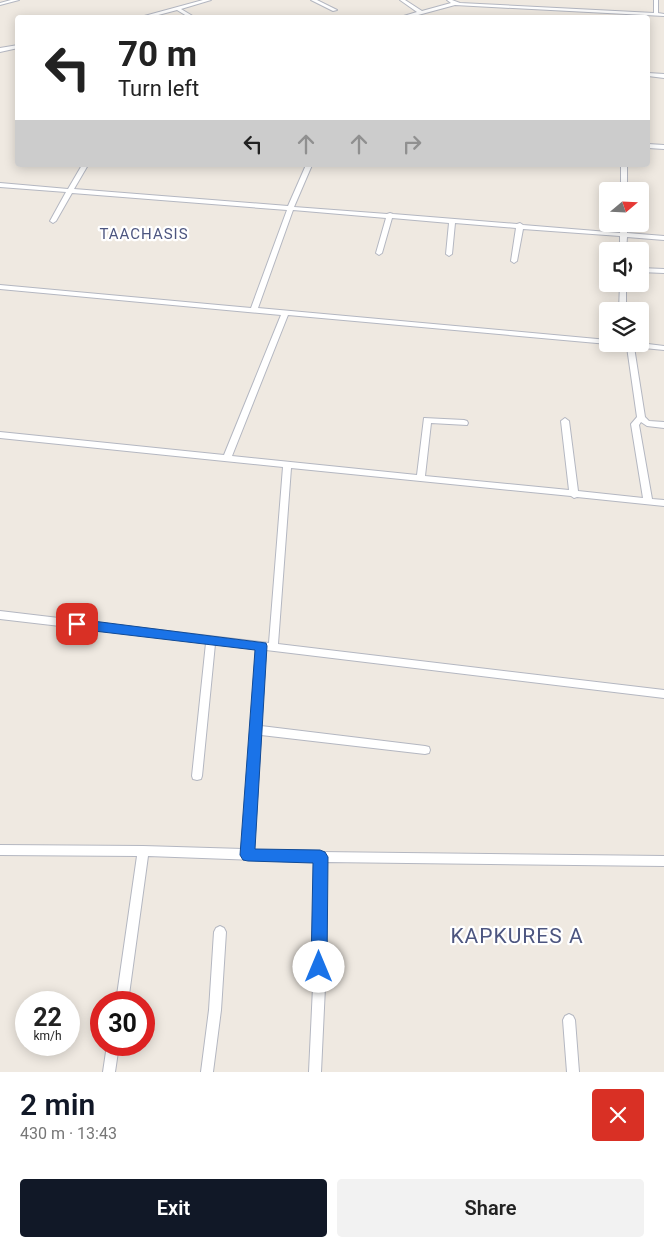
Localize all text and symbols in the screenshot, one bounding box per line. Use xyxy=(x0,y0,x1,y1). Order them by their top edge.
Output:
text: 70 m xyxy=(118,34,197,75)
icon: left xyxy=(35,35,100,100)
text: Turn left xyxy=(118,76,199,101)
icon: left xyxy=(239,130,267,158)
icon: ahead xyxy=(292,130,320,158)
icon: ahead xyxy=(345,130,373,158)
icon: right xyxy=(398,130,426,158)
north arrow xyxy=(599,182,649,232)
map controls xyxy=(599,182,649,352)
district label: TAACHASIS xyxy=(99,225,189,243)
button: sound xyxy=(599,242,649,292)
button: layers xyxy=(599,302,649,352)
pin xyxy=(56,603,98,645)
icon: arrive xyxy=(63,610,91,638)
district label: KAPKURES A xyxy=(450,924,584,948)
position arrow xyxy=(292,940,344,992)
speed limit sign: 30 xyxy=(90,991,155,1056)
text: 22 xyxy=(33,1003,62,1032)
text: km/h xyxy=(33,1029,62,1043)
text: 2 min xyxy=(20,1087,95,1122)
button: close xyxy=(592,1089,644,1141)
text: 430 m · 13:43 xyxy=(20,1124,117,1143)
button: Exit xyxy=(20,1179,327,1237)
button: Share xyxy=(337,1179,644,1237)

